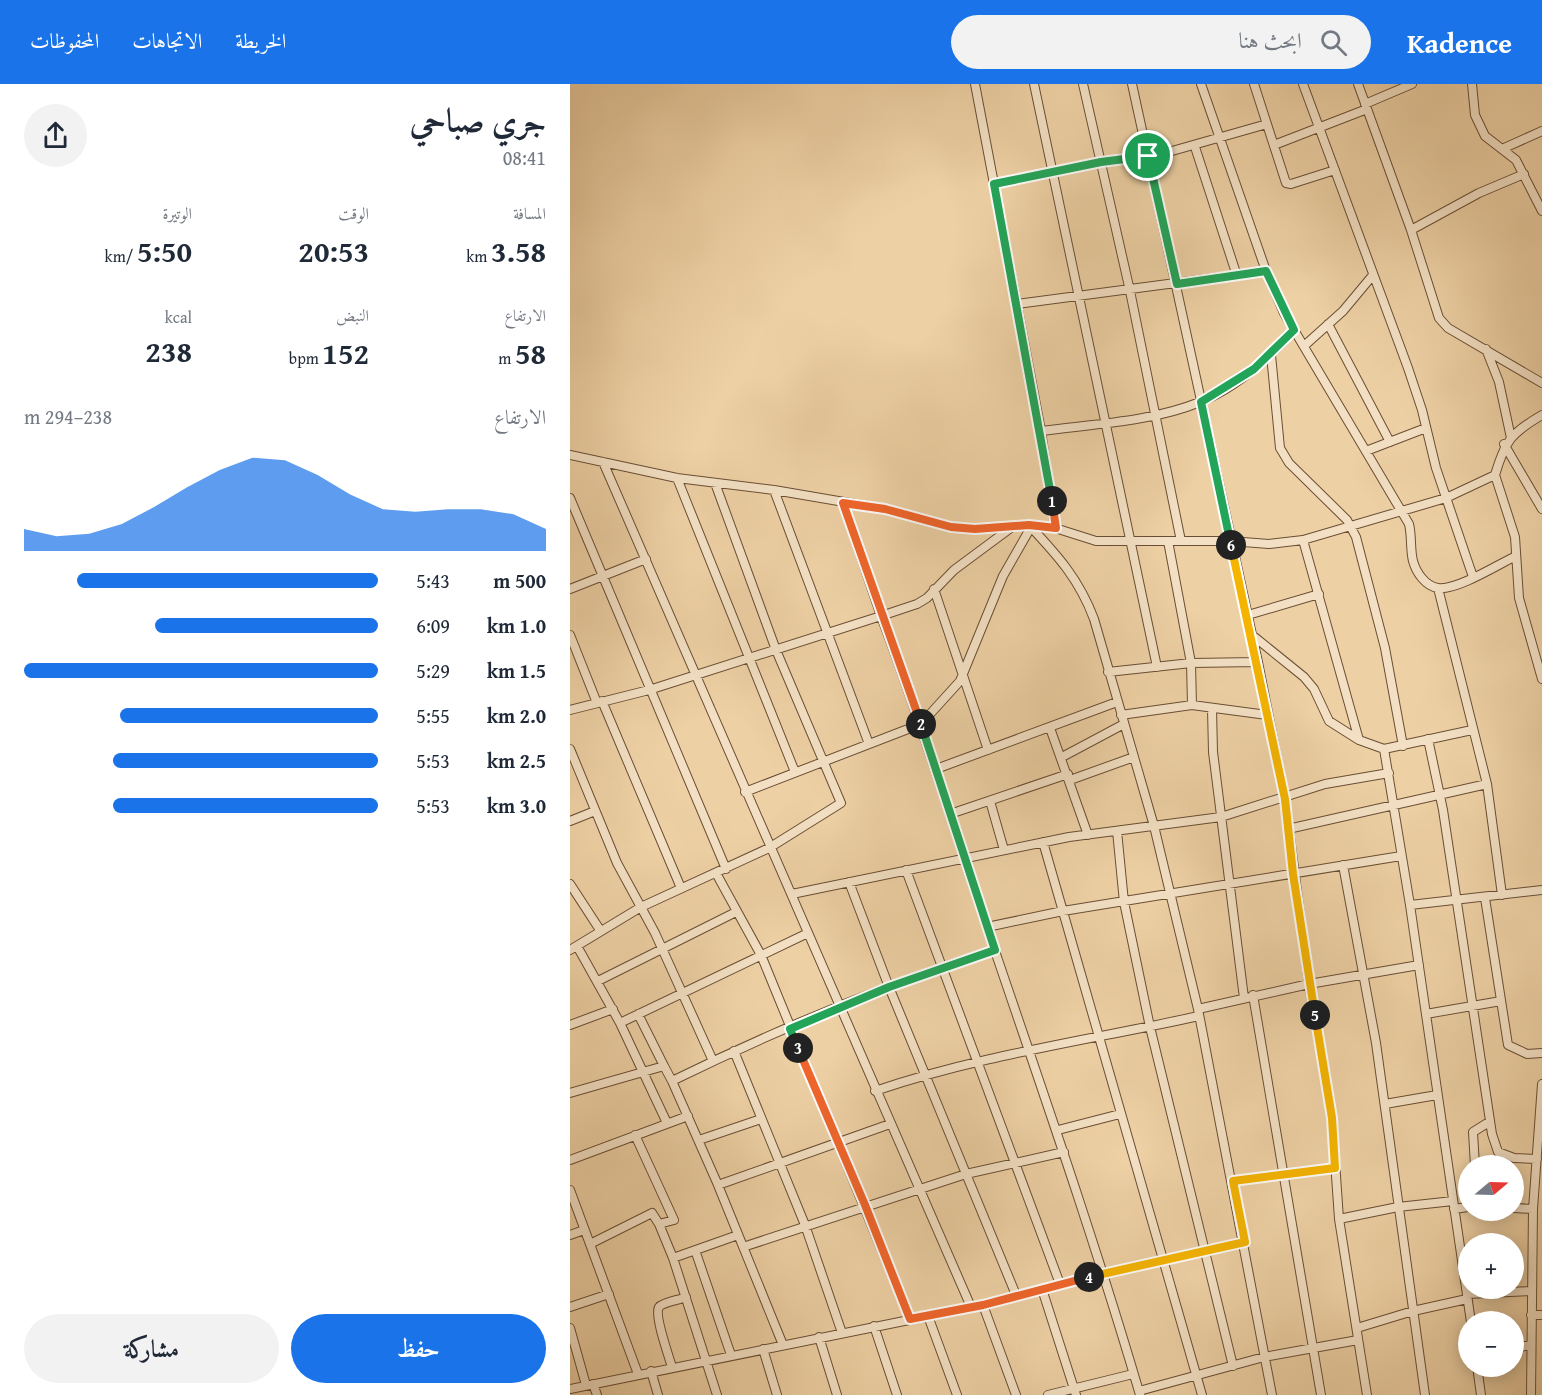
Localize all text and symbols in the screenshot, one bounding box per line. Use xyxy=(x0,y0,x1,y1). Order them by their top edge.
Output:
search box xyxy=(951,15,1371,69)
text: Kadence xyxy=(1407,22,1512,63)
text: ابحث هنا xyxy=(1238,24,1302,56)
text: المحفوظات xyxy=(30,25,99,56)
text: الاتجاهات xyxy=(132,25,202,56)
text: الخريطة xyxy=(235,25,286,56)
icon: search xyxy=(1317,26,1350,59)
text: جري صباحي xyxy=(410,96,546,144)
button: share xyxy=(24,104,87,167)
pin xyxy=(1122,130,1173,181)
icon: arrive xyxy=(1131,139,1164,172)
text: 08:41 xyxy=(503,143,546,172)
text: الوتيرة xyxy=(162,201,192,225)
text: الوقت xyxy=(338,201,369,225)
text: المسافة xyxy=(513,201,546,225)
text: 5:50 xyxy=(137,229,192,273)
text: 20:53 xyxy=(298,229,369,273)
text: 3.58 xyxy=(491,229,546,273)
text: /km xyxy=(105,244,137,268)
text: km xyxy=(466,244,491,268)
text: النبض xyxy=(336,303,369,327)
text: الارتفاع xyxy=(504,303,546,327)
text: kcal xyxy=(165,305,192,329)
text: 238 xyxy=(145,329,192,373)
text: 152 xyxy=(322,331,369,375)
text: 58 xyxy=(515,331,546,375)
text: bpm xyxy=(289,346,322,370)
text: m xyxy=(498,346,515,370)
text: 238–294 m xyxy=(24,402,112,431)
text: الارتفاع xyxy=(494,402,546,431)
pin: 1 xyxy=(1037,486,1067,516)
text: 1 xyxy=(1048,489,1056,513)
pin: 6 xyxy=(1216,530,1246,560)
text: 6 xyxy=(1227,533,1235,557)
text: 5:43 xyxy=(416,566,450,595)
text: 500 m xyxy=(493,566,546,595)
text: 6:09 xyxy=(416,611,450,640)
text: 1.0 km xyxy=(487,611,546,640)
text: 5:29 xyxy=(416,656,450,685)
text: 1.5 km xyxy=(487,656,546,685)
text: 5:55 xyxy=(416,701,450,730)
text: 2.0 km xyxy=(487,701,546,730)
pin: 2 xyxy=(906,709,936,739)
text: 2 xyxy=(917,712,925,736)
text: 5:53 xyxy=(416,746,450,775)
text: 2.5 km xyxy=(487,746,546,775)
text: 5:53 xyxy=(416,791,450,820)
text: 3.0 km xyxy=(487,791,546,820)
pin: 5 xyxy=(1300,1000,1330,1030)
text: 5 xyxy=(1311,1003,1319,1027)
pin: 3 xyxy=(783,1033,813,1063)
text: 3 xyxy=(794,1036,802,1060)
north arrow xyxy=(1458,1155,1524,1221)
map controls xyxy=(1458,1155,1524,1377)
button: + xyxy=(1458,1233,1524,1299)
pin: 4 xyxy=(1074,1262,1104,1292)
text: 4 xyxy=(1085,1265,1093,1289)
button: − xyxy=(1458,1311,1524,1377)
button: مشاركة xyxy=(24,1314,279,1383)
button: حفظ xyxy=(291,1314,546,1383)

